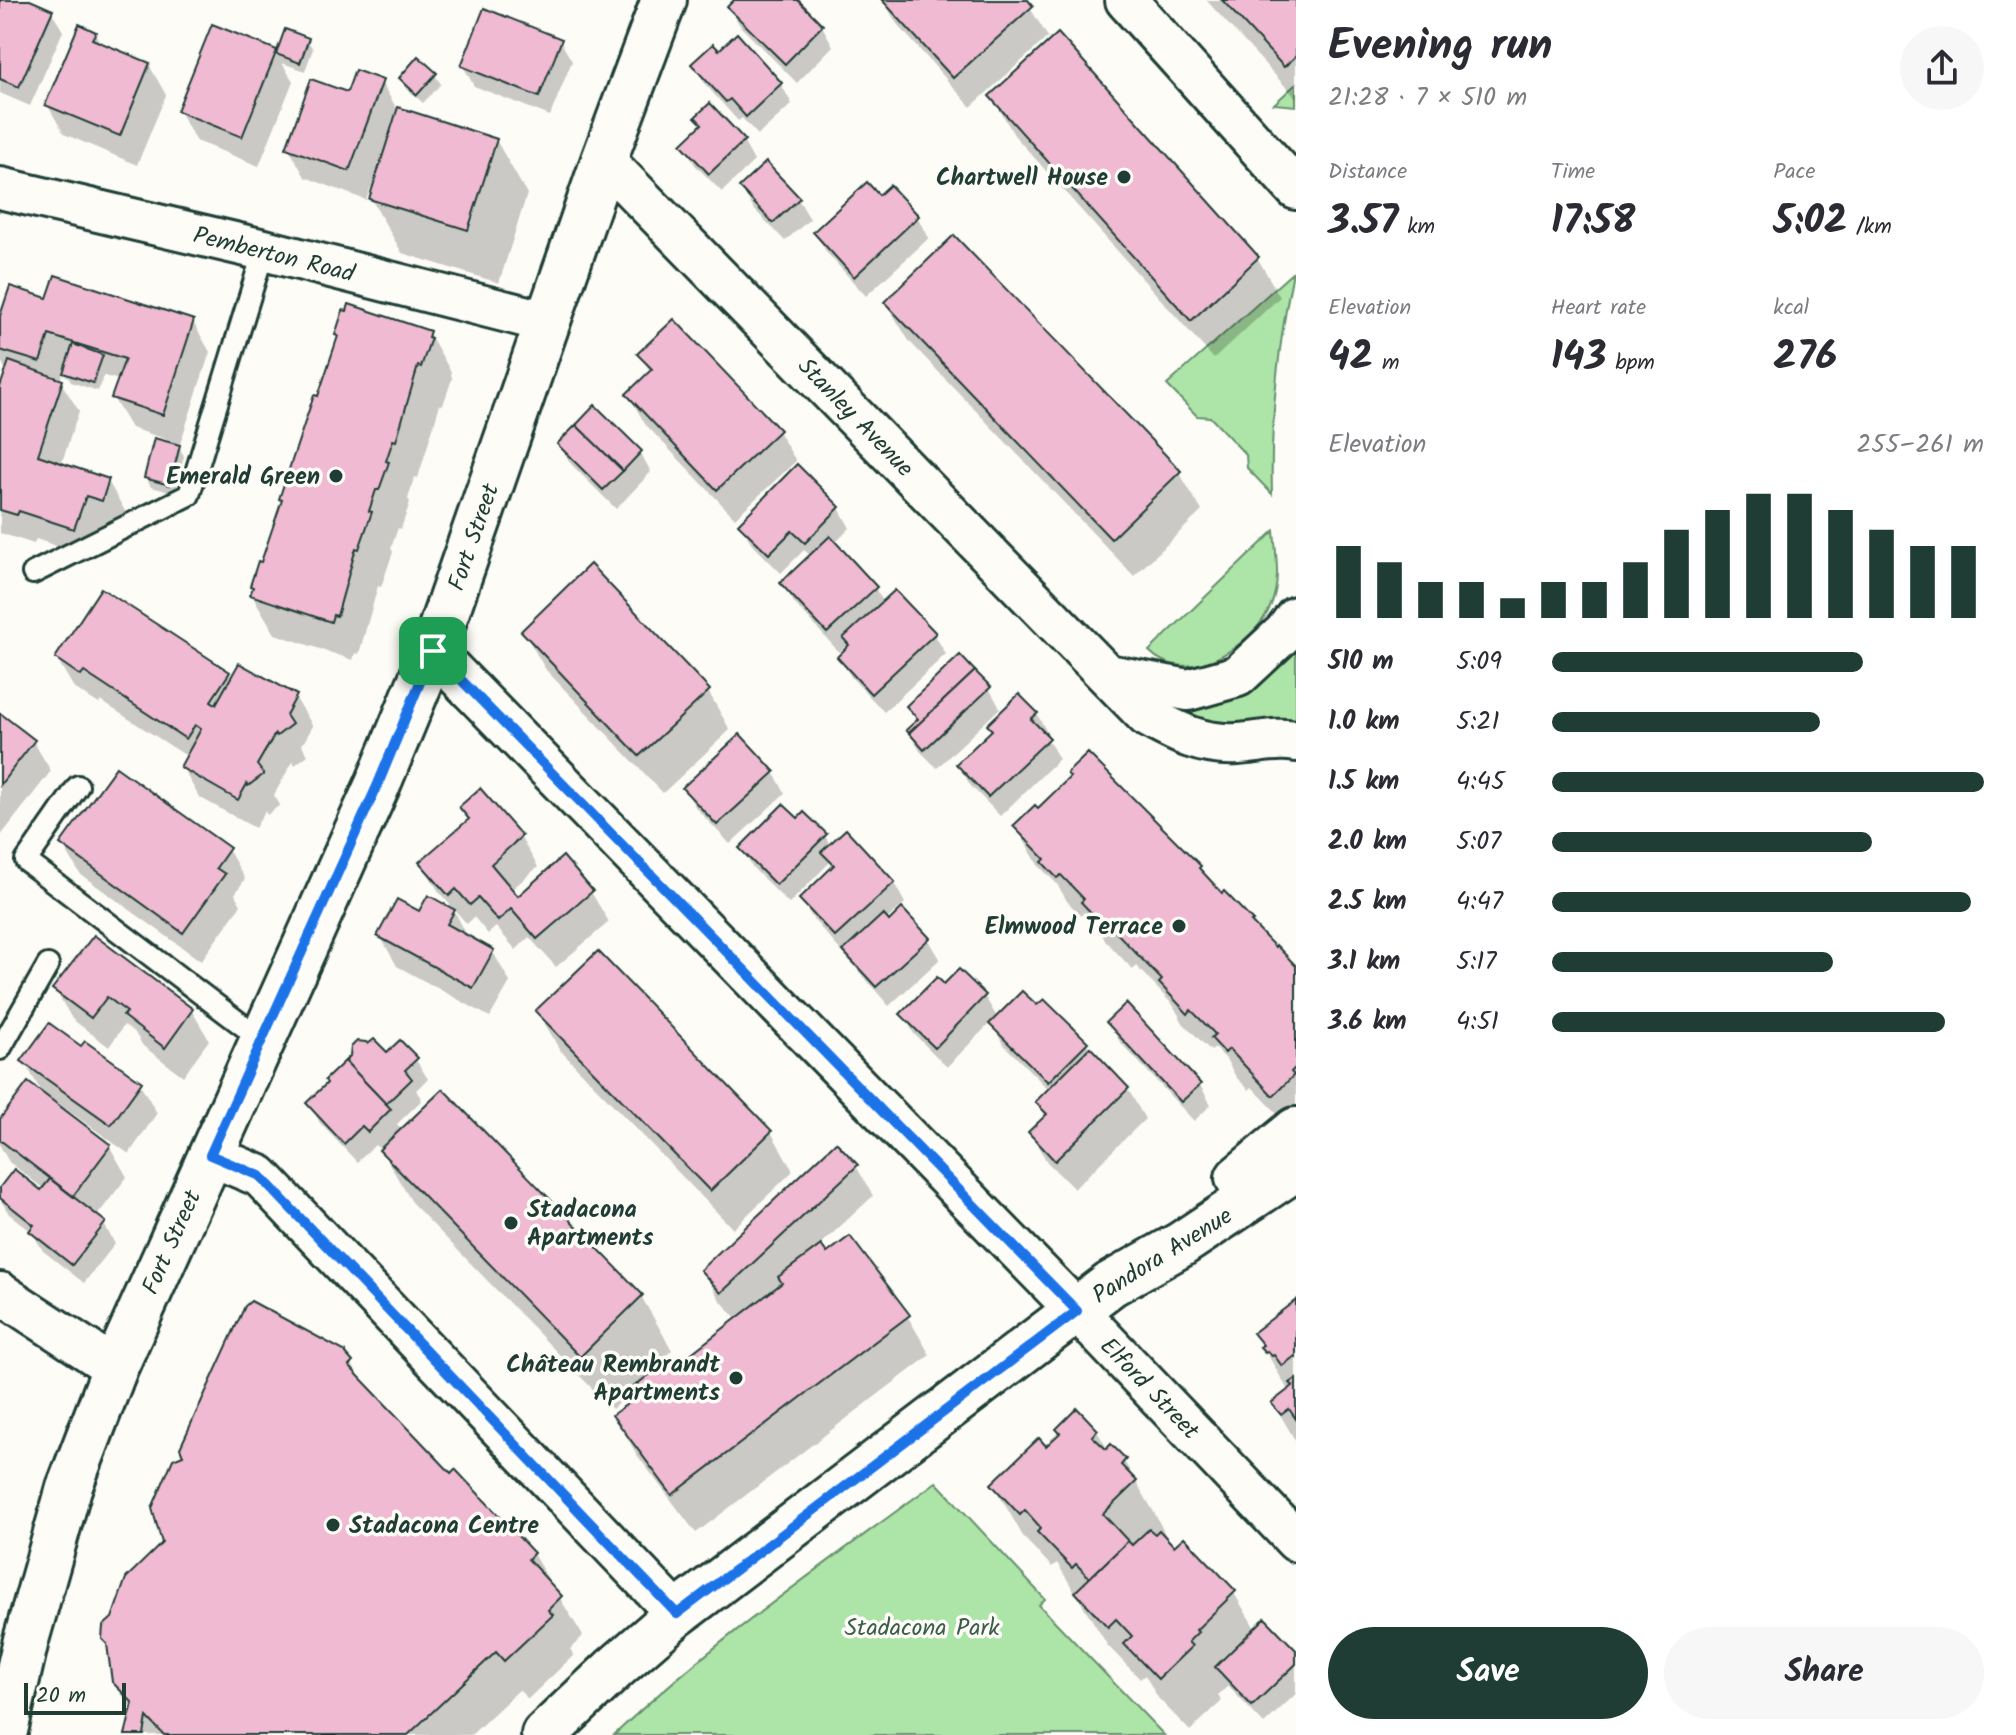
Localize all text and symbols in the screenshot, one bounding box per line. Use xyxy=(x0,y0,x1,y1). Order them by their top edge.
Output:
text: Evening run xyxy=(1328,12,1552,82)
button: share xyxy=(1900,26,1984,110)
text: 21:28 · 7 × 510 m xyxy=(1328,77,1527,119)
text: Distance xyxy=(1328,155,1407,190)
text: Time xyxy=(1551,155,1595,190)
text: Pace xyxy=(1773,155,1815,190)
place label: Chartwell House xyxy=(936,159,1108,198)
marker: Chartwell House xyxy=(1115,168,1133,186)
text: 3.57 xyxy=(1328,190,1398,254)
text: 17:58 xyxy=(1551,190,1635,254)
text: 5:02 xyxy=(1773,190,1847,254)
text: km xyxy=(1398,210,1435,245)
text: /km xyxy=(1847,210,1892,245)
street label: Pemberton Road xyxy=(189,217,359,295)
text: Elevation xyxy=(1328,291,1411,326)
text: Heart rate xyxy=(1551,291,1646,326)
text: kcal xyxy=(1773,291,1809,326)
text: 42 xyxy=(1328,326,1373,390)
text: 143 xyxy=(1551,326,1606,390)
text: 276 xyxy=(1773,326,1837,390)
text: m xyxy=(1373,346,1399,381)
text: bpm xyxy=(1606,346,1655,381)
street label: Stanley Avenue xyxy=(787,349,923,487)
text: Elevation xyxy=(1328,424,1426,466)
text: 255–261 m xyxy=(1856,424,1984,466)
place label: Emerald Green xyxy=(166,458,320,497)
marker: Emerald Green xyxy=(327,467,345,485)
street label: Fort Street xyxy=(438,478,511,596)
pin xyxy=(399,617,467,685)
icon: arrive xyxy=(411,629,455,673)
text: 510 m xyxy=(1328,641,1394,683)
text: 5:09 xyxy=(1456,641,1502,683)
text: 1.0 km xyxy=(1328,701,1399,743)
text: 5:21 xyxy=(1456,701,1500,743)
text: 1.5 km xyxy=(1328,761,1399,803)
text: 4:45 xyxy=(1456,761,1505,803)
text: 2.0 km xyxy=(1328,821,1407,863)
text: 5:07 xyxy=(1456,821,1501,863)
text: 2.5 km xyxy=(1328,881,1407,923)
text: 4:47 xyxy=(1456,881,1503,923)
place label: Elmwood Terrace xyxy=(985,908,1163,947)
marker: Elmwood Terrace xyxy=(1170,917,1188,935)
text: 3.1 km xyxy=(1328,941,1400,983)
text: 5:17 xyxy=(1456,941,1497,983)
text: 3.6 km xyxy=(1328,1001,1407,1043)
text: 4:51 xyxy=(1456,1001,1499,1043)
street label: Fort Street xyxy=(132,1183,213,1301)
place label: Stadacona Apartments xyxy=(527,1191,653,1258)
street label: Pandora Avenue xyxy=(1085,1197,1241,1315)
marker: Stadacona Apartments xyxy=(502,1214,520,1232)
street label: Elford Street xyxy=(1090,1329,1209,1450)
place label: Château Rembrandt Apartments xyxy=(506,1346,721,1413)
marker: Château Rembrandt Apartments xyxy=(727,1369,745,1387)
place label: Stadacona Centre xyxy=(349,1507,539,1546)
marker: Stadacona Centre xyxy=(324,1516,342,1534)
park label: Stadacona Park xyxy=(844,1609,1000,1648)
button: Save xyxy=(1328,1627,1648,1719)
button: Share xyxy=(1664,1627,1984,1719)
scale bar xyxy=(24,1679,126,1715)
text: 20 m xyxy=(36,1679,86,1714)

